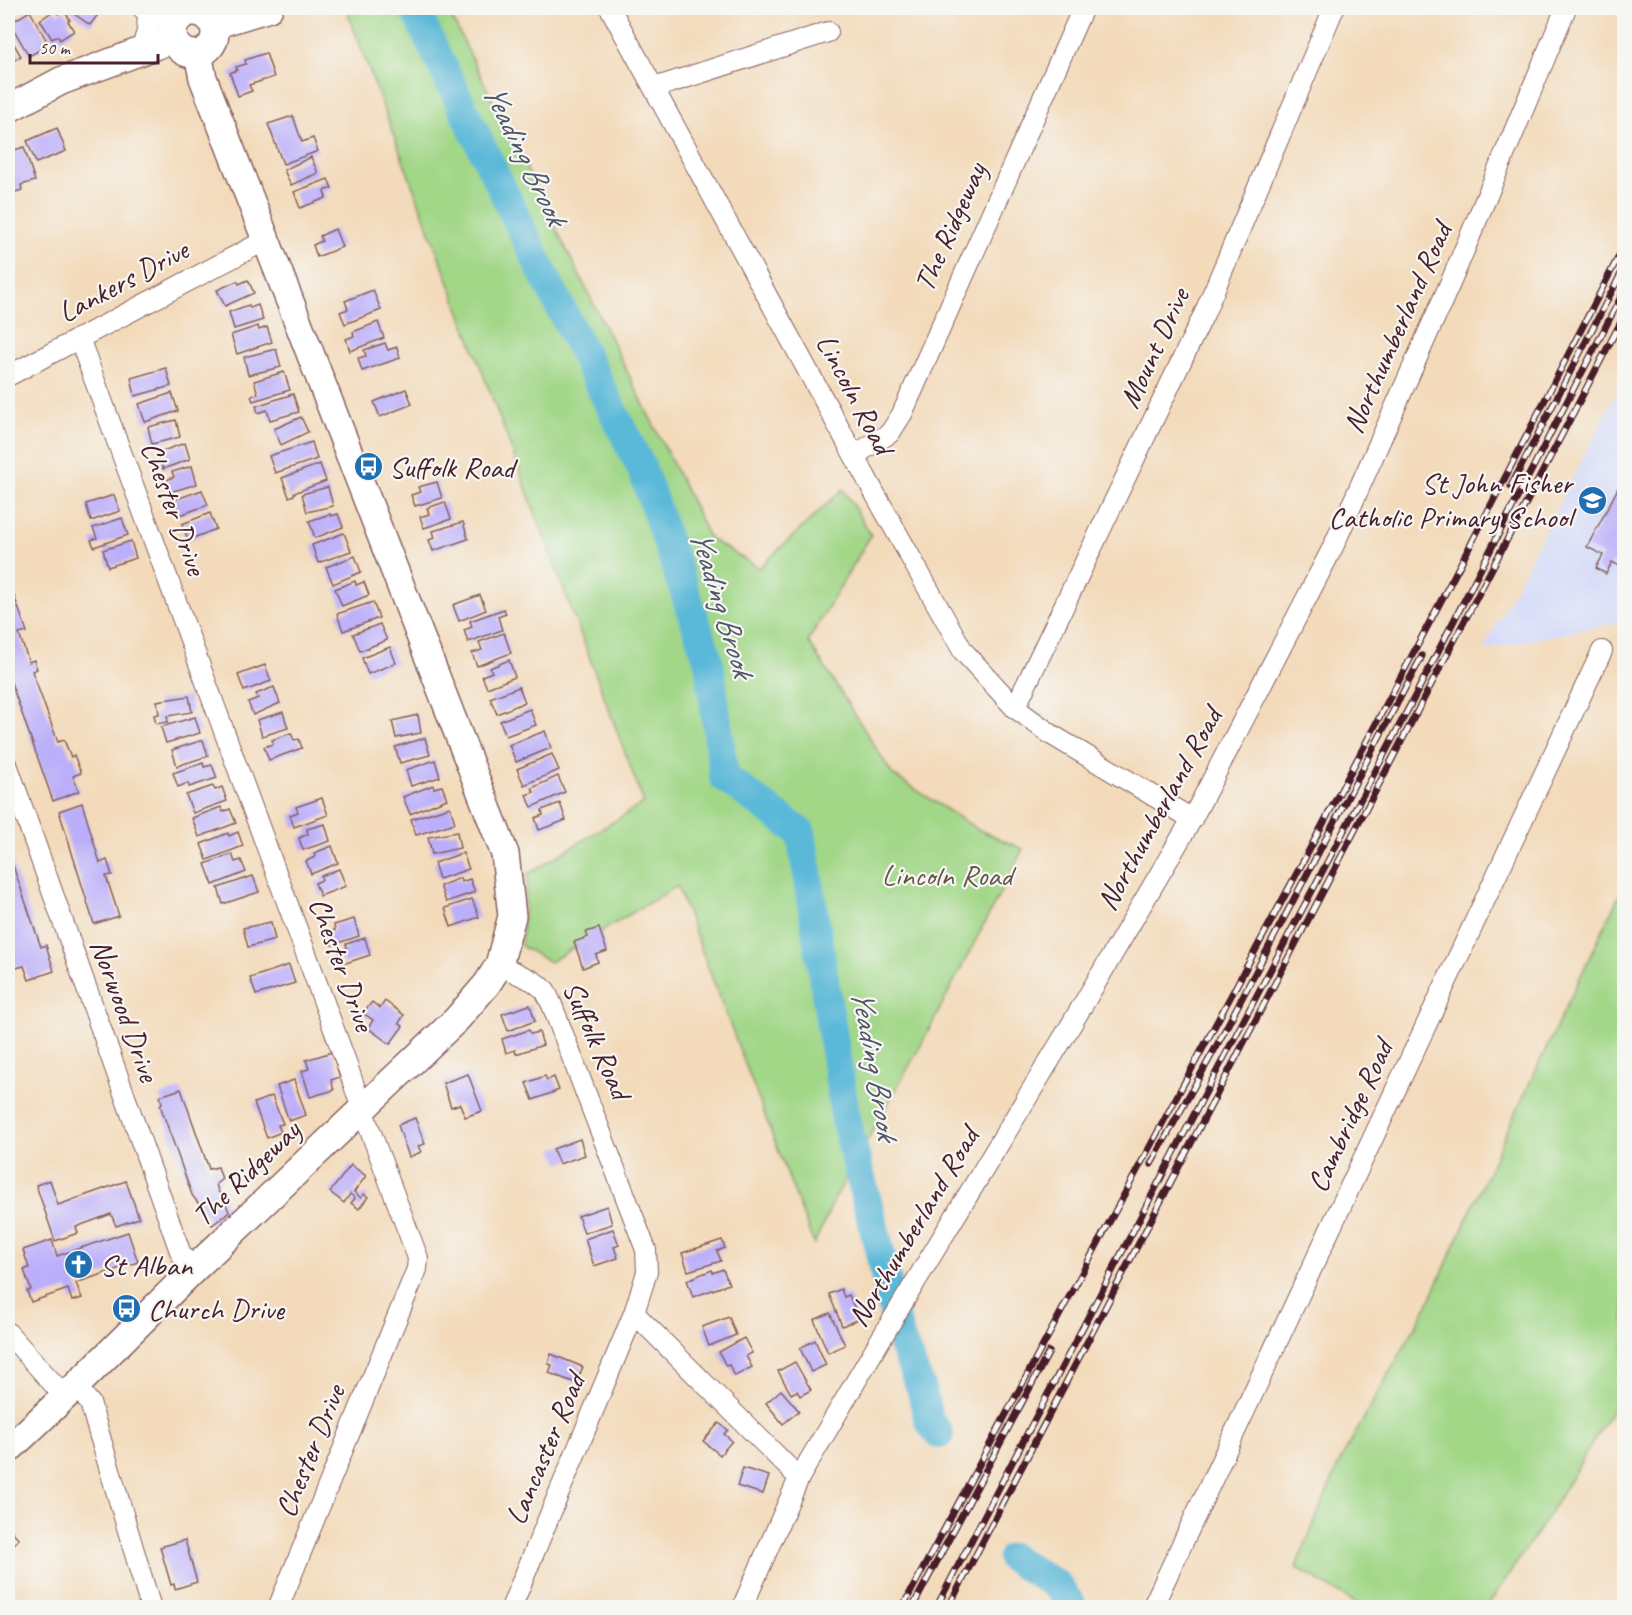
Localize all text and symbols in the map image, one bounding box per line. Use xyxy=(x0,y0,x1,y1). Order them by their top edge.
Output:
scale bar xyxy=(30,27,158,65)
text: 50 m xyxy=(39,37,72,59)
water label: Yeading Brook xyxy=(473,77,579,236)
street label: The Ridgeway xyxy=(905,155,996,297)
street label: Northumberland Road xyxy=(1334,213,1462,439)
street label: Lankers Drive xyxy=(51,230,197,331)
street label: Mount Drive xyxy=(1110,280,1199,414)
street label: Lincoln Road xyxy=(808,327,904,464)
street label: Chester Drive xyxy=(132,436,216,582)
place label: Suffolk Road xyxy=(389,448,518,486)
bus stop icon: Suffolk Road xyxy=(352,451,384,483)
place label: St John Fisher Catholic Primary School xyxy=(1329,464,1577,536)
school or university icon: St John Fisher Catholic Primary School xyxy=(1577,484,1609,516)
water label: Yeading Brook xyxy=(680,524,765,687)
street label: Northumberland Road xyxy=(1088,697,1232,917)
park label: Lincoln Road xyxy=(882,856,1016,894)
street label: Chester Drive xyxy=(300,892,384,1038)
street label: Norwood Drive xyxy=(82,934,169,1089)
street label: Suffolk Road xyxy=(554,975,642,1109)
water label: Yeading Brook xyxy=(842,986,909,1148)
street label: Cambridge Road xyxy=(1298,1030,1403,1198)
street label: The Ridgeway xyxy=(184,1111,310,1234)
street label: Northumberland Road xyxy=(839,1117,990,1333)
place label: St Alban xyxy=(100,1246,194,1284)
church icon: St Alban xyxy=(63,1249,95,1281)
place label: Church Drive xyxy=(148,1290,286,1328)
bus stop icon: Church Drive xyxy=(111,1293,143,1325)
street label: Lancaster Road xyxy=(496,1364,595,1530)
street label: Chester Drive xyxy=(266,1377,355,1523)

